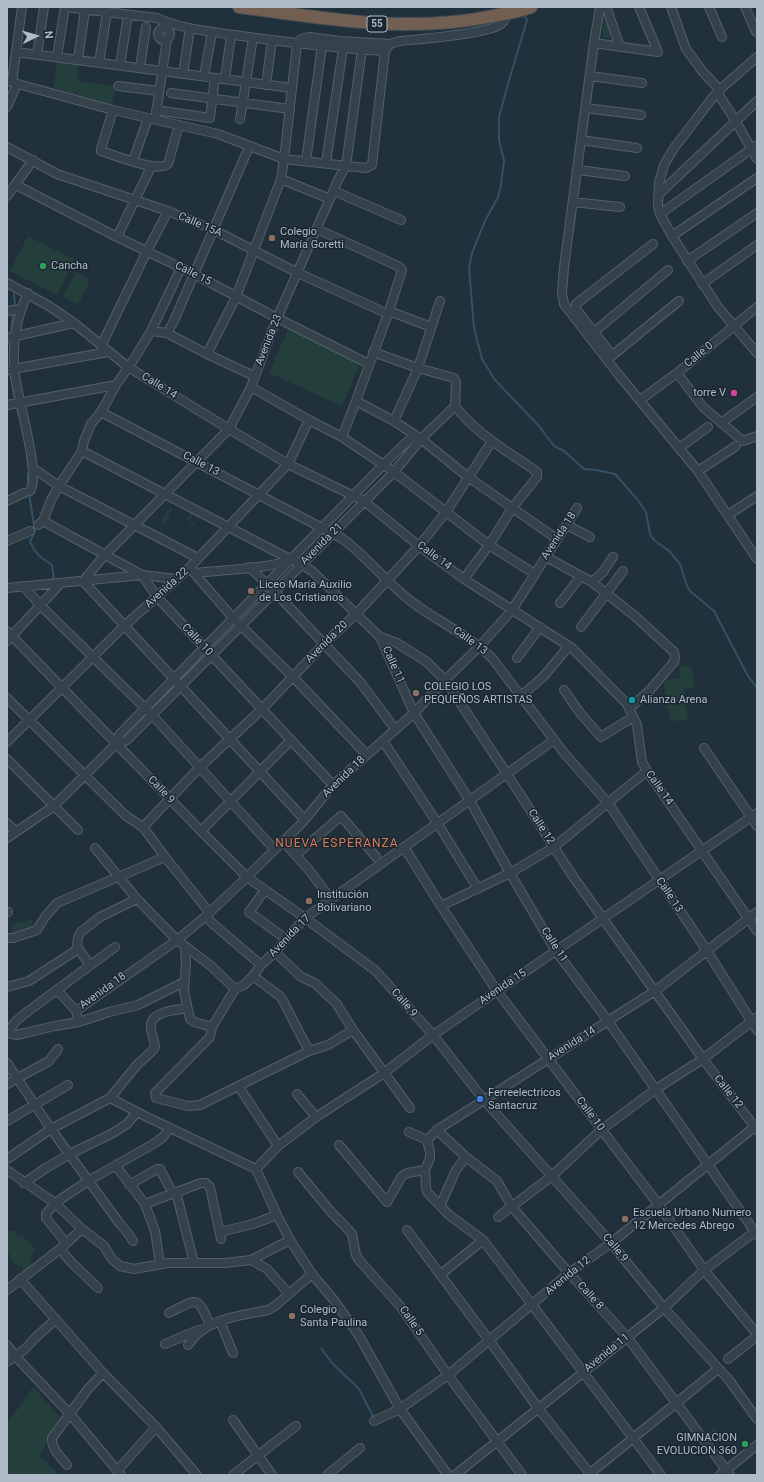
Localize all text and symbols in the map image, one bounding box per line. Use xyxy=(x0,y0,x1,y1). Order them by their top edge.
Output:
north arrow xyxy=(16,16,56,56)
road number: 55 xyxy=(367,16,387,32)
text: N xyxy=(42,30,55,39)
street label: Calle 15A xyxy=(176,210,224,240)
place label: Colegio María Goretti xyxy=(280,225,344,251)
marker: Colegio María Goretti xyxy=(267,233,277,243)
place label: Cancha xyxy=(51,259,88,273)
street label: Calle 15 xyxy=(172,259,214,289)
marker: Cancha xyxy=(38,261,48,271)
street label: Avenida 23 xyxy=(253,312,285,368)
street label: Calle 0 xyxy=(682,339,716,371)
street label: Calle 14 xyxy=(139,370,179,402)
place label: torre V xyxy=(693,386,726,400)
marker: torre V xyxy=(729,388,739,398)
street label: Calle 13 xyxy=(180,449,222,479)
street label: Avenida 18 xyxy=(539,510,579,562)
street label: Avenida 21 xyxy=(298,520,346,568)
street label: Calle 14 xyxy=(414,539,454,573)
street label: Avenida 22 xyxy=(143,565,191,611)
place label: Liceo María Auxilio de Los Cristianos xyxy=(259,578,352,604)
marker: Liceo María Auxilio de Los Cristianos xyxy=(246,586,256,596)
street label: Avenida 20 xyxy=(303,618,351,666)
street label: Calle 10 xyxy=(179,621,215,659)
street label: Calle 13 xyxy=(450,624,490,658)
street label: Calle 11 xyxy=(379,644,407,686)
place label: COLEGIO LOS PEQUEÑOS ARTISTAS xyxy=(424,680,532,706)
marker: COLEGIO LOS PEQUEÑOS ARTISTAS xyxy=(411,688,421,698)
place label: Alianza Arena xyxy=(640,693,707,707)
marker: Alianza Arena xyxy=(627,695,637,705)
street label: Avenida 18 xyxy=(320,753,368,801)
street label: Calle 14 xyxy=(642,768,676,808)
street label: Calle 9 xyxy=(145,773,177,807)
street label: Calle 12 xyxy=(525,807,557,847)
district label: NUEVA ESPERANZA xyxy=(275,837,399,851)
street label: Calle 13 xyxy=(653,875,685,915)
place label: Institución Bolivariano xyxy=(317,888,371,914)
marker: Institución Bolivariano xyxy=(304,896,314,906)
street label: Avenida 17 xyxy=(266,912,314,960)
street label: Calle 11 xyxy=(538,925,570,965)
street label: Avenida 15 xyxy=(477,966,529,1008)
street label: Avenida 18 xyxy=(77,970,129,1012)
street label: Calle 9 xyxy=(388,986,420,1020)
street label: Avenida 14 xyxy=(546,1024,598,1064)
street label: Calle 12 xyxy=(711,1072,745,1112)
place label: Ferreelectricos Santacruz xyxy=(488,1086,561,1112)
marker: Ferreelectricos Santacruz xyxy=(475,1094,485,1104)
street label: Calle 10 xyxy=(573,1094,607,1134)
place label: Escuela Urbano Numero 12 Mercedes Abrego xyxy=(633,1206,751,1232)
marker: Escuela Urbano Numero 12 Mercedes Abrego xyxy=(620,1214,630,1224)
street label: Calle 9 xyxy=(599,1231,631,1265)
street label: Avenida 12 xyxy=(543,1254,593,1298)
street label: Calle 8 xyxy=(574,1279,606,1313)
place label: Colegio Santa Paulina xyxy=(300,1303,367,1329)
street label: Calle 5 xyxy=(396,1304,426,1338)
marker: Colegio Santa Paulina xyxy=(287,1311,297,1321)
street label: Avenida 11 xyxy=(582,1331,632,1375)
place label: GIMNACION EVOLUCION 360 xyxy=(657,1431,737,1457)
marker: GIMNACION EVOLUCION 360 xyxy=(740,1439,750,1449)

